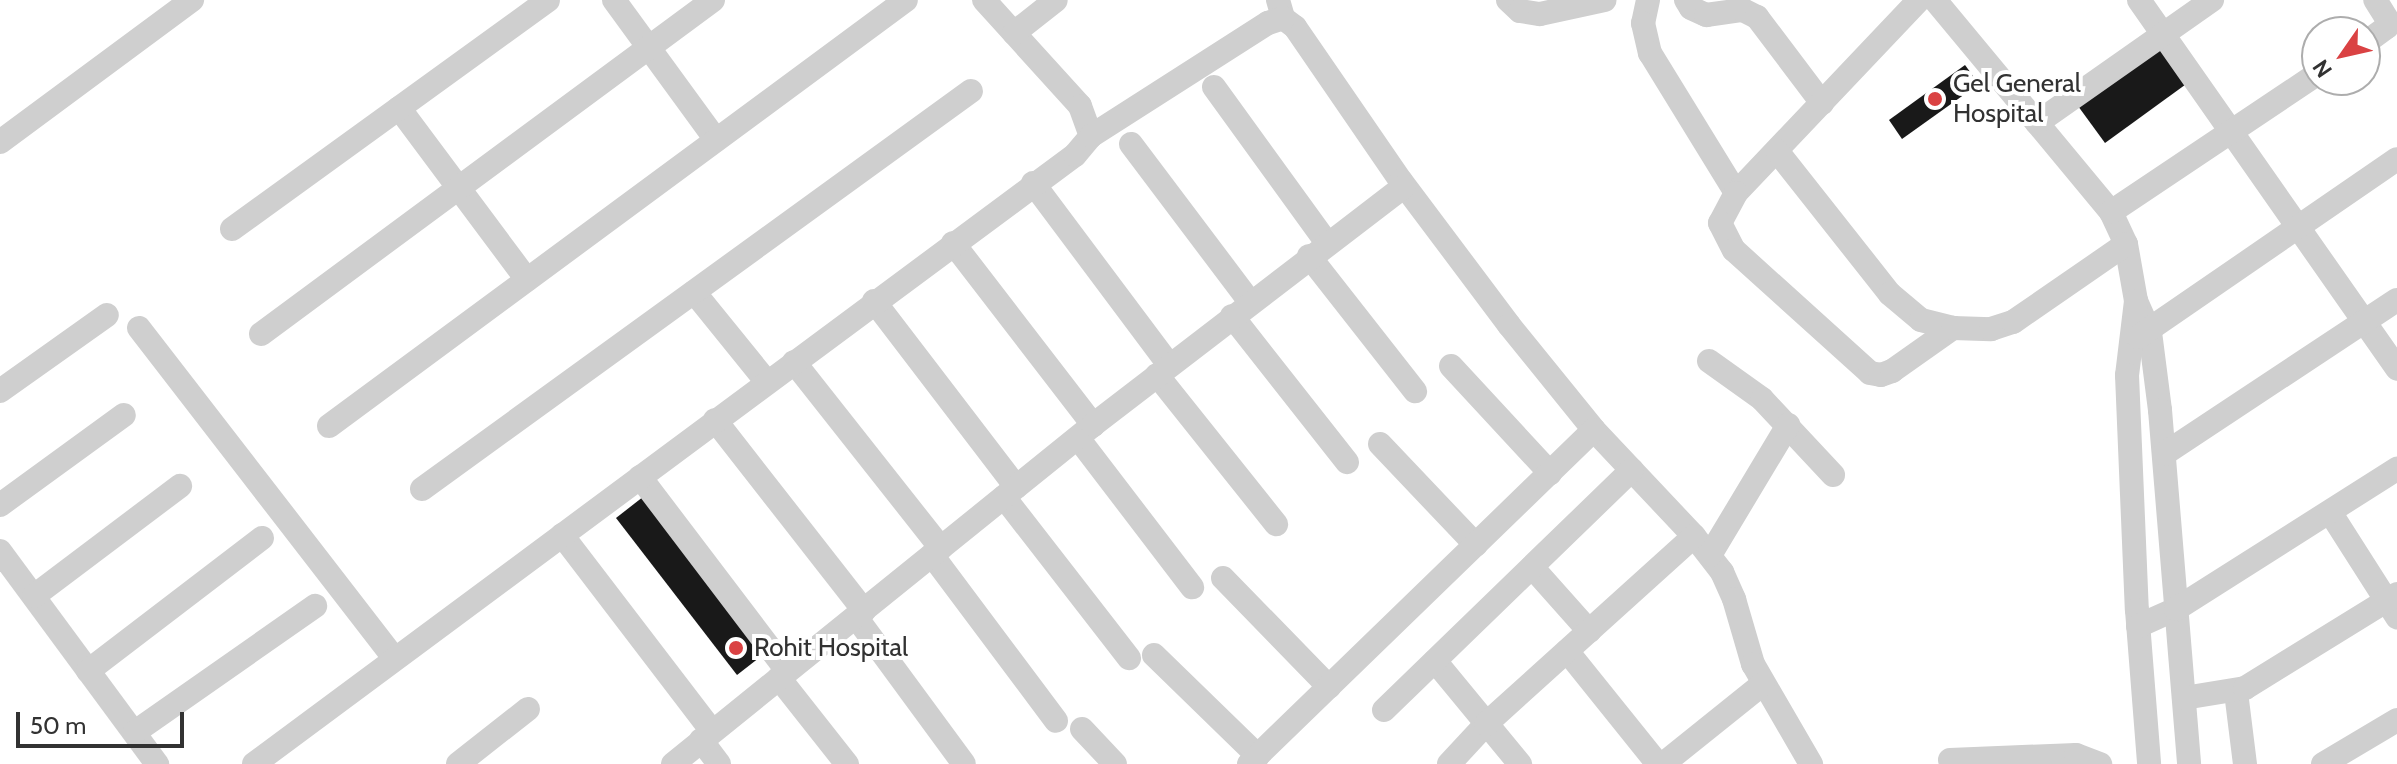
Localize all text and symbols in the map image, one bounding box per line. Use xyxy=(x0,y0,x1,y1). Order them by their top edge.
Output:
north arrow xyxy=(2301,16,2381,96)
text: N xyxy=(2307,55,2338,83)
place label: Gel General Hospital xyxy=(1953,68,2081,130)
marker: Gel General Hospital xyxy=(1924,88,1946,110)
place label: Rohit Hospital xyxy=(754,632,908,664)
marker: Rohit Hospital xyxy=(725,637,747,659)
scale bar xyxy=(20,696,188,746)
text: 50 m xyxy=(30,711,86,740)

